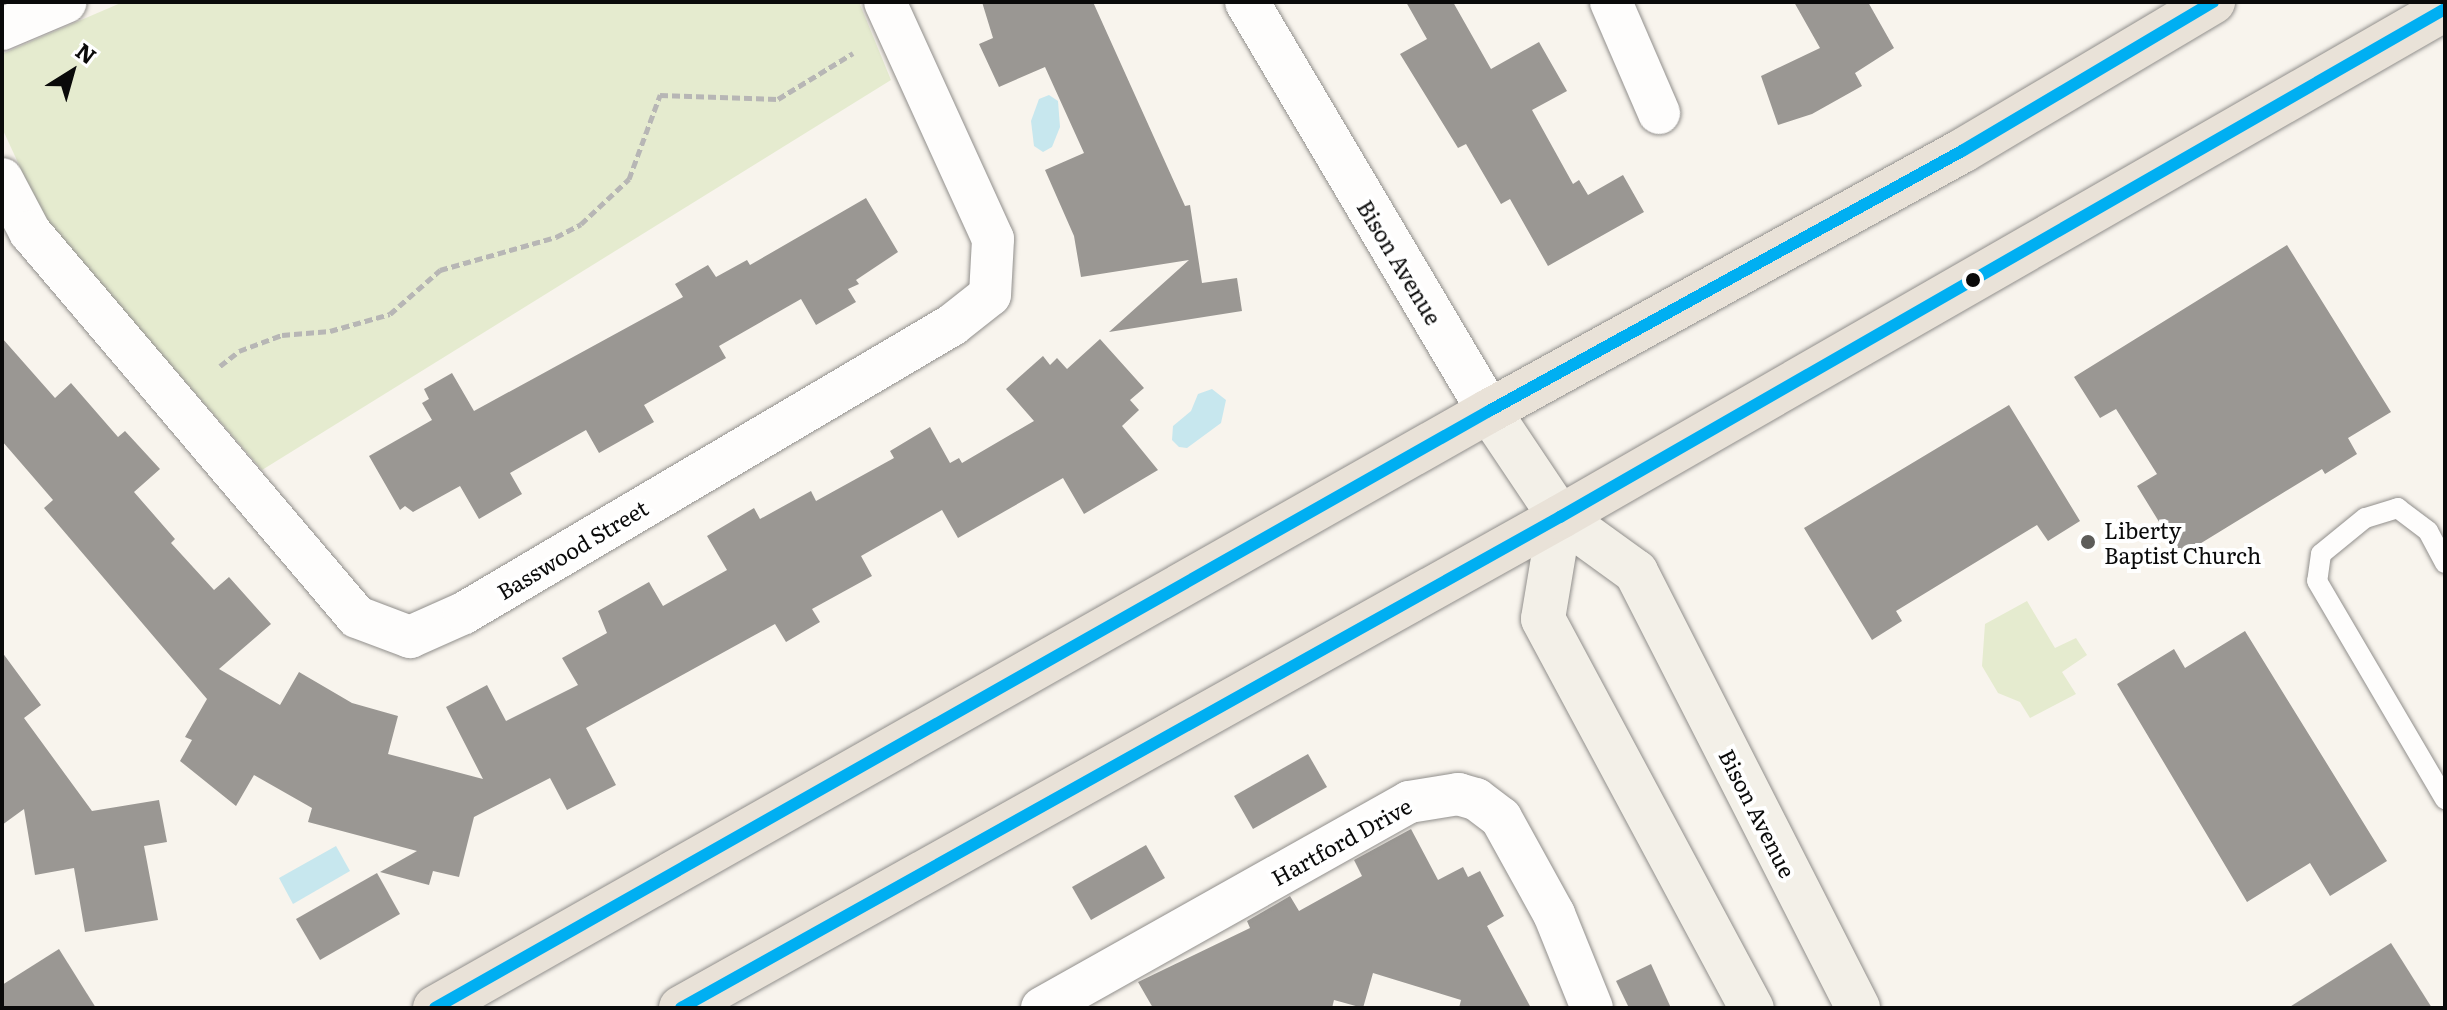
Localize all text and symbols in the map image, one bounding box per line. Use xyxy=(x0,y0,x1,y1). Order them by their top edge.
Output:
north arrow xyxy=(32,32,112,112)
text: N xyxy=(69,34,104,71)
street label: Bison Avenue xyxy=(1352,195,1448,329)
unlabelled marker xyxy=(1965,272,1981,288)
street label: Basswood Street xyxy=(492,494,652,604)
place label: Liberty Baptist Church xyxy=(2104,516,2261,568)
marker: Liberty Baptist Church xyxy=(2079,533,2097,551)
street label: Bison Avenue xyxy=(1714,744,1802,882)
street label: Hartford Drive xyxy=(1266,792,1416,890)

